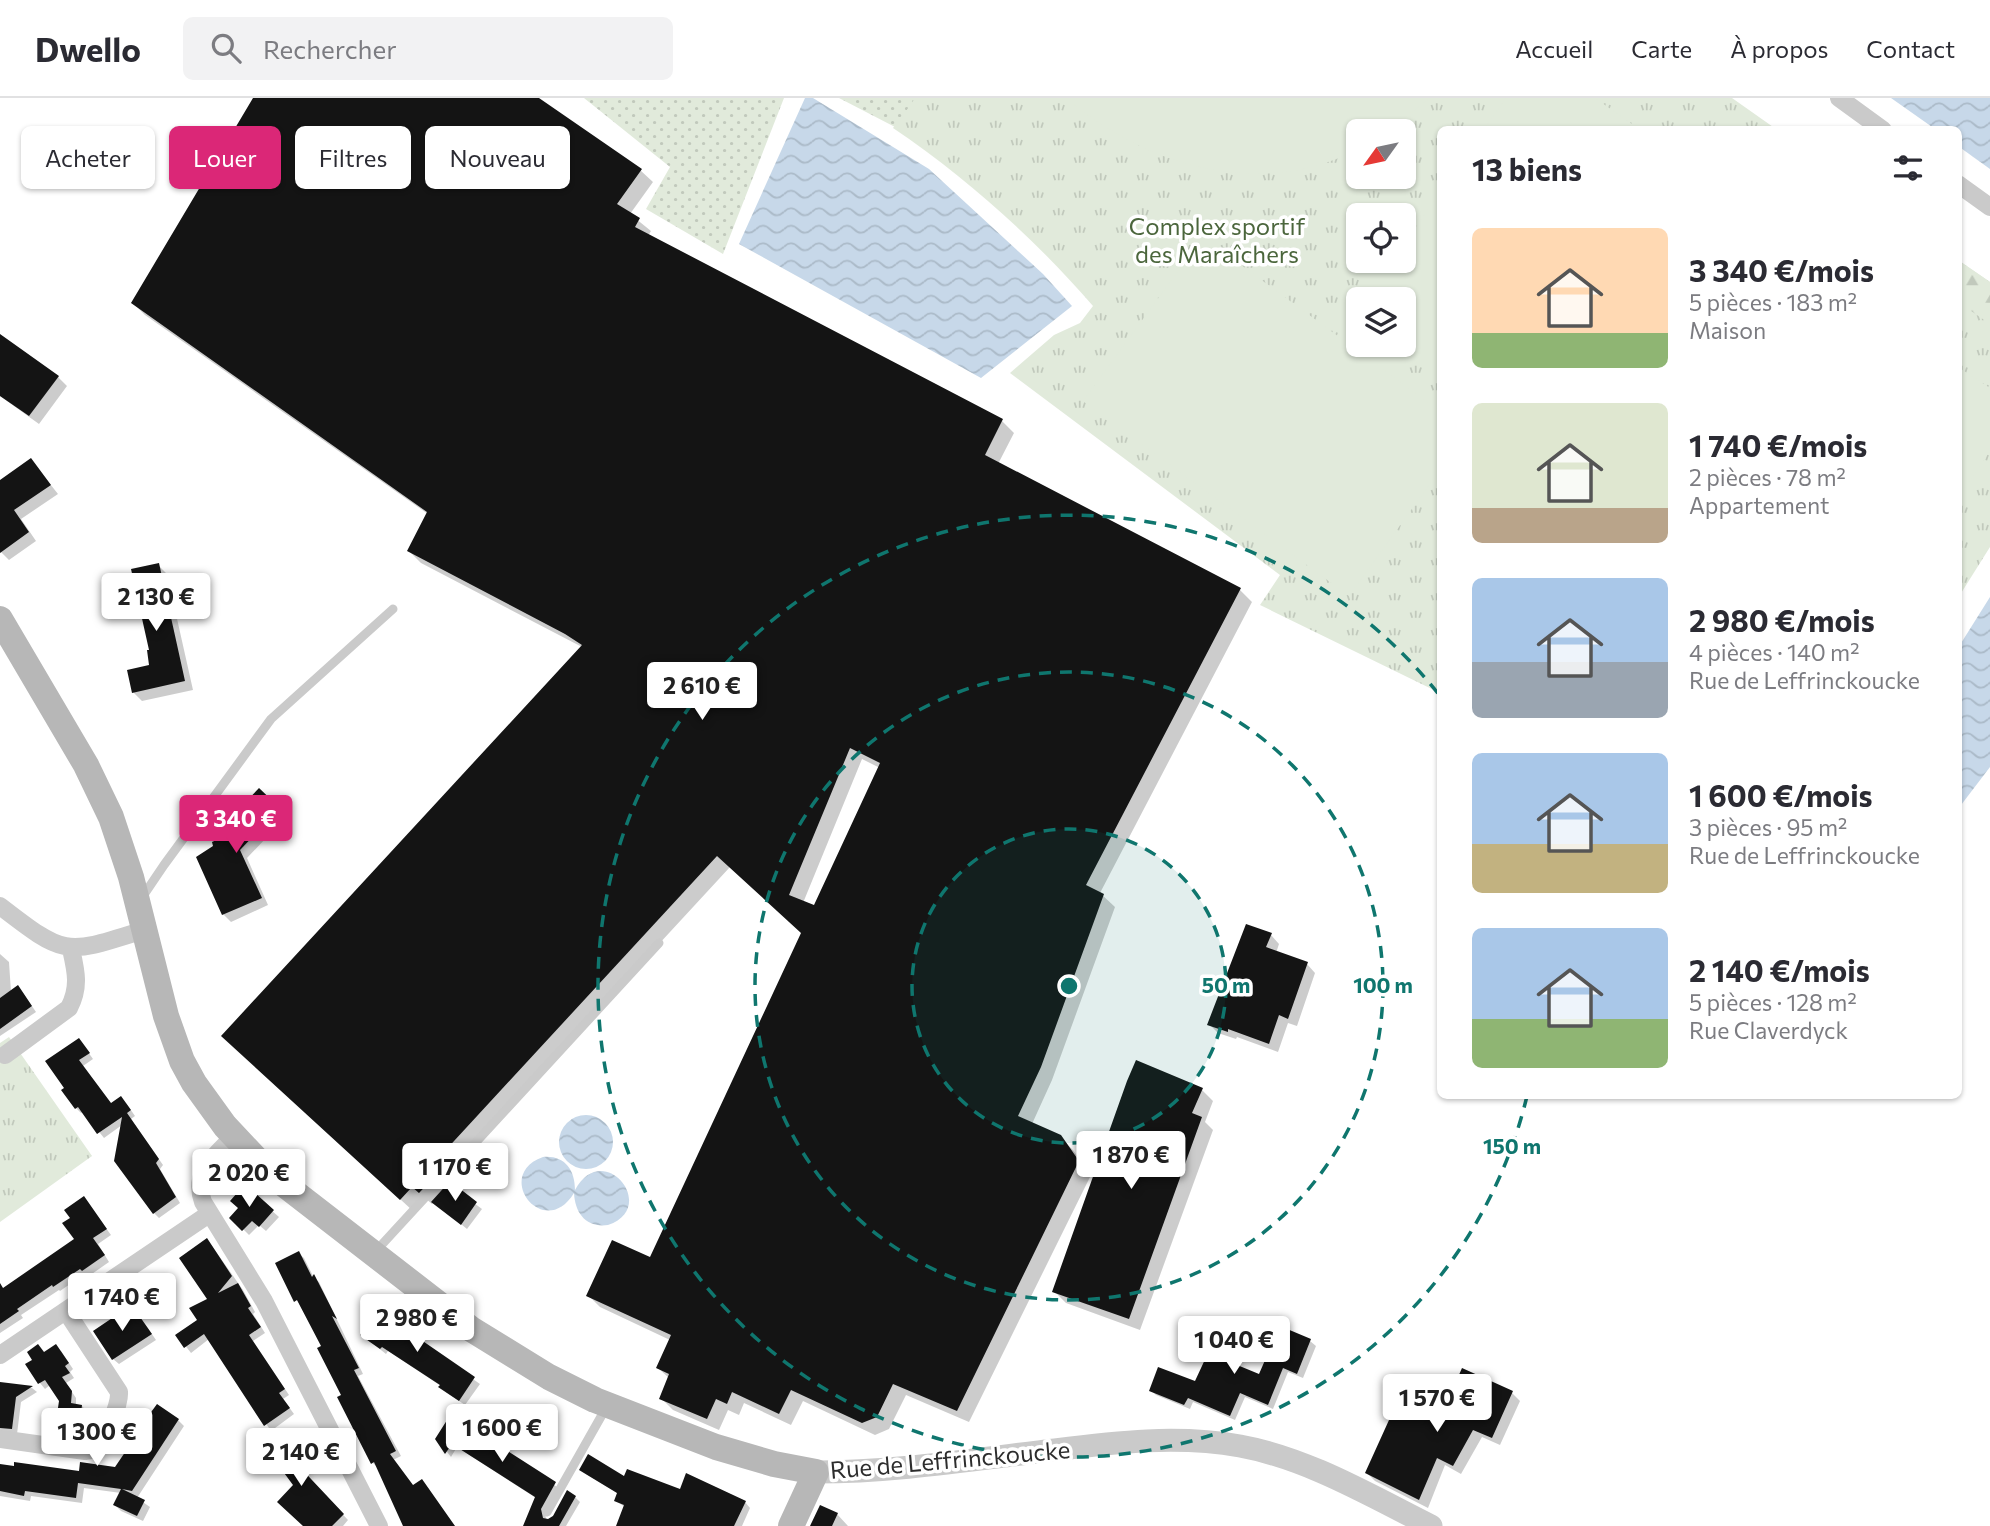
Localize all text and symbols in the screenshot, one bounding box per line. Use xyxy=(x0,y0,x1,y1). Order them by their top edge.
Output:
search box xyxy=(183,17,673,80)
text: Dwello xyxy=(35,28,141,69)
icon: search xyxy=(207,29,245,67)
text: Rechercher xyxy=(263,33,397,64)
text: Accueil xyxy=(1515,34,1593,63)
text: Carte xyxy=(1631,34,1692,63)
text: À propos xyxy=(1730,34,1828,63)
text: Contact xyxy=(1866,34,1955,63)
north arrow xyxy=(1346,119,1416,189)
map controls xyxy=(1346,119,1416,357)
chip: Acheter xyxy=(21,126,155,189)
chip: Louer xyxy=(169,126,281,189)
chip: Filtres xyxy=(295,126,411,189)
chip: Nouveau xyxy=(425,126,570,189)
icon: filters xyxy=(1889,149,1927,187)
text: 13 biens xyxy=(1472,150,1582,187)
button: locate xyxy=(1346,203,1416,273)
park label: Complex sportif des Maraîchers xyxy=(1129,211,1306,268)
text: 3 340 €/mois xyxy=(1689,251,1874,288)
icon: home xyxy=(1528,256,1612,340)
button: layers xyxy=(1346,287,1416,357)
text: 5 pièces · 183 m² xyxy=(1689,288,1857,316)
text: Maison xyxy=(1689,316,1766,344)
text: 1 740 €/mois xyxy=(1689,426,1867,463)
icon: home xyxy=(1528,431,1612,515)
text: 2 pièces · 78 m² xyxy=(1689,463,1846,491)
text: Appartement xyxy=(1689,491,1830,519)
pin: 2 130 € xyxy=(91,574,221,633)
text: 2 130 € xyxy=(117,582,195,610)
text: 2 980 €/mois xyxy=(1689,601,1875,638)
icon: home xyxy=(1528,606,1612,690)
text: 4 pièces · 140 m² xyxy=(1689,638,1859,666)
pin: 2 610 € xyxy=(637,662,767,722)
text: Rue de Leffrinckoucke xyxy=(1689,666,1920,694)
text: 2 610 € xyxy=(663,671,741,699)
text: 1 600 €/mois xyxy=(1689,776,1873,813)
icon: home xyxy=(1528,781,1612,865)
pin: 3 340 € xyxy=(171,796,301,855)
text: 3 340 € xyxy=(195,804,277,832)
text: 3 pièces · 95 m² xyxy=(1689,813,1847,841)
text: Rue de Leffrinckoucke xyxy=(1689,841,1920,869)
text: 2 140 €/mois xyxy=(1689,951,1870,988)
icon: home xyxy=(1528,956,1612,1040)
text: 50 m xyxy=(1202,972,1250,997)
text: 100 m xyxy=(1353,972,1413,997)
centre of rings xyxy=(1057,974,1081,998)
text: 5 pièces · 128 m² xyxy=(1689,988,1857,1016)
text: Rue Claverdyck xyxy=(1689,1016,1848,1044)
pin: 1 870 € xyxy=(1066,1132,1196,1191)
text: 150 m xyxy=(1483,1133,1541,1158)
text: 1 870 € xyxy=(1092,1140,1170,1168)
pin: 1 170 € xyxy=(390,1144,520,1203)
pin: 2 020 € xyxy=(184,1150,314,1209)
text: 1 170 € xyxy=(418,1152,492,1180)
text: 2 020 € xyxy=(208,1158,290,1186)
pin: 1 740 € xyxy=(57,1274,187,1333)
text: 1 740 € xyxy=(84,1282,160,1310)
pin: 2 980 € xyxy=(352,1294,482,1354)
text: 2 980 € xyxy=(376,1303,458,1331)
pin: 1 040 € xyxy=(1169,1316,1299,1376)
text: 1 040 € xyxy=(1194,1325,1274,1353)
pin: 1 570 € xyxy=(1372,1374,1502,1434)
text: 1 570 € xyxy=(1399,1383,1475,1411)
pin: 1 600 € xyxy=(437,1404,567,1464)
pin: 1 300 € xyxy=(32,1408,162,1468)
text: 1 600 € xyxy=(462,1413,542,1441)
text: 1 300 € xyxy=(57,1417,137,1445)
pin: 2 140 € xyxy=(236,1428,366,1488)
street label: Rue de Leffrinckoucke xyxy=(829,1434,1071,1484)
text: 2 140 € xyxy=(262,1437,340,1465)

